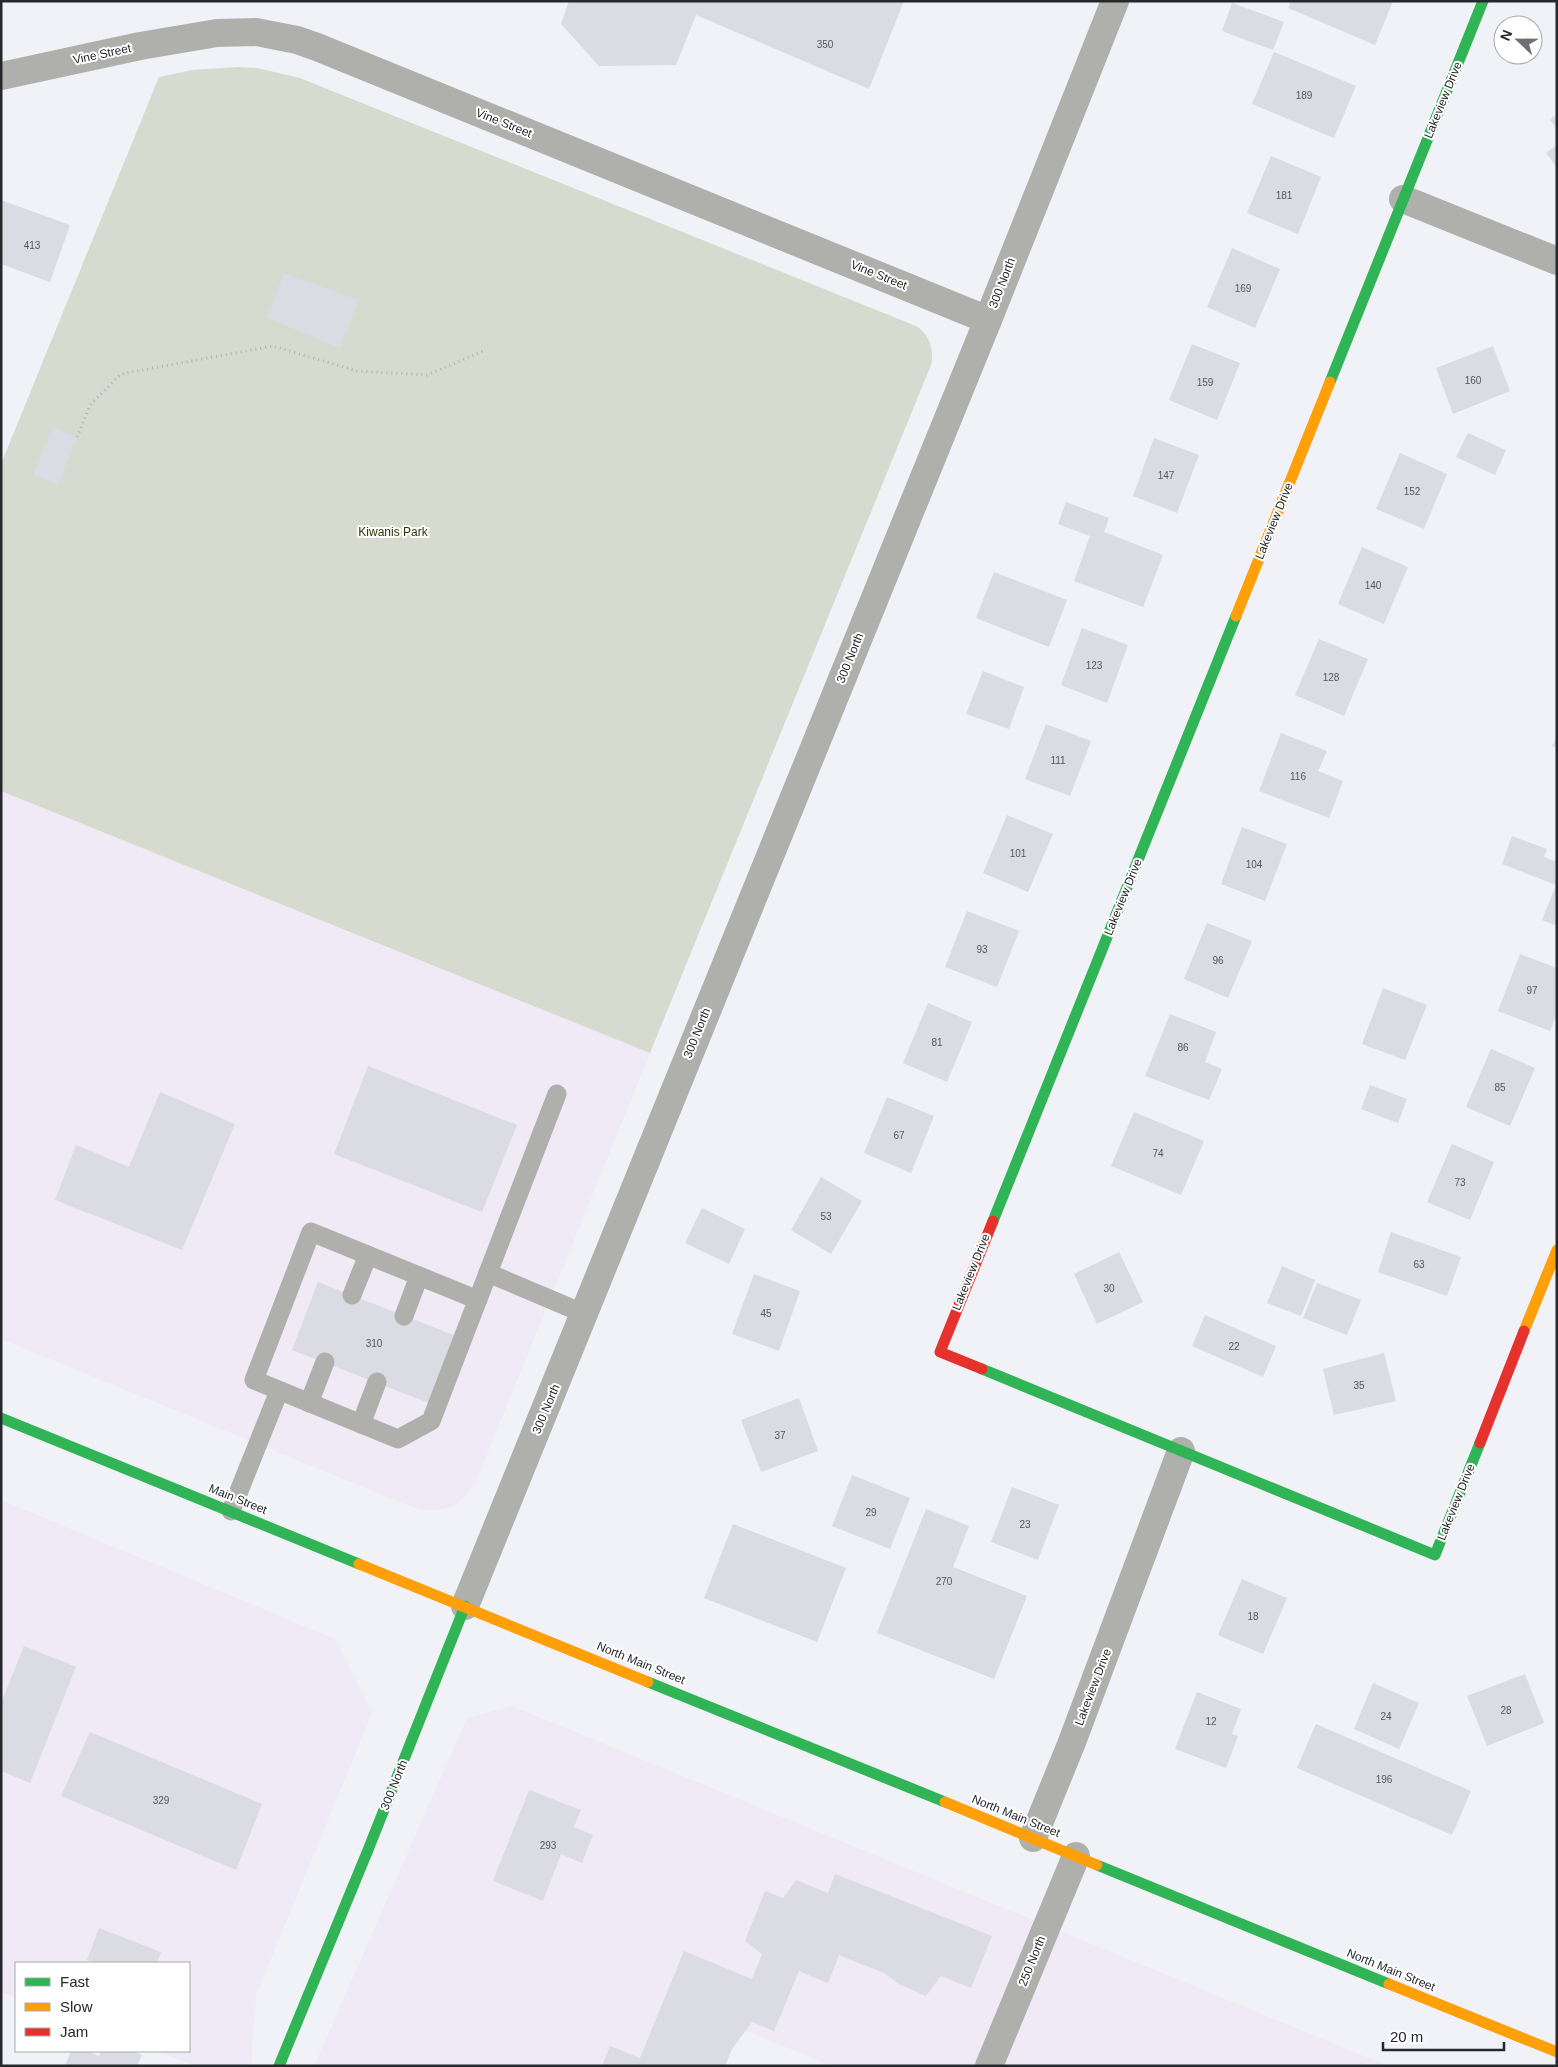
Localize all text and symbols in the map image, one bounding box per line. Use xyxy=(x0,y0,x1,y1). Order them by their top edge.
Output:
north arrow xyxy=(1493,15,1543,65)
text: N xyxy=(1497,27,1515,43)
house number: 350 xyxy=(817,39,834,50)
street label: Vine Street xyxy=(72,41,133,67)
street label: Lakeview Drive xyxy=(1421,59,1465,140)
house number: 189 xyxy=(1296,90,1313,101)
street label: Vine Street xyxy=(474,105,535,141)
house number: 181 xyxy=(1276,190,1293,201)
house number: 413 xyxy=(24,240,41,251)
street label: 300 North xyxy=(986,256,1018,310)
street label: Vine Street xyxy=(849,257,910,293)
house number: 169 xyxy=(1235,283,1252,294)
house number: 160 xyxy=(1465,375,1482,386)
house number: 159 xyxy=(1197,377,1214,388)
house number: 147 xyxy=(1158,470,1175,481)
street label: Lakeview Drive xyxy=(1252,480,1296,561)
house number: 152 xyxy=(1404,486,1421,497)
park label: Kiwanis Park xyxy=(358,525,429,539)
house number: 140 xyxy=(1365,580,1382,591)
street label: 300 North xyxy=(834,631,866,685)
house number: 123 xyxy=(1086,660,1103,671)
house number: 128 xyxy=(1323,672,1340,683)
house number: 111 xyxy=(1050,755,1066,766)
house number: 116 xyxy=(1290,771,1306,782)
house number: 101 xyxy=(1010,848,1027,859)
street label: Lakeview Drive xyxy=(1101,856,1145,937)
house number: 104 xyxy=(1246,859,1263,870)
house number: 93 xyxy=(976,944,988,955)
house number: 96 xyxy=(1212,955,1224,966)
house number: 97 xyxy=(1526,985,1538,996)
street label: 300 North xyxy=(681,1006,713,1060)
house number: 81 xyxy=(931,1037,943,1048)
house number: 86 xyxy=(1177,1042,1189,1053)
house number: 85 xyxy=(1494,1082,1506,1093)
house number: 67 xyxy=(893,1130,905,1141)
house number: 74 xyxy=(1152,1148,1164,1159)
house number: 73 xyxy=(1454,1177,1466,1188)
house number: 53 xyxy=(820,1211,832,1222)
street label: Lakeview Drive xyxy=(949,1231,993,1312)
house number: 63 xyxy=(1413,1259,1425,1270)
house number: 30 xyxy=(1103,1283,1115,1294)
house number: 45 xyxy=(760,1308,772,1319)
house number: 310 xyxy=(366,1338,383,1349)
house number: 22 xyxy=(1228,1341,1240,1352)
house number: 35 xyxy=(1353,1380,1365,1391)
street label: 300 North xyxy=(529,1382,563,1436)
house number: 37 xyxy=(774,1430,786,1441)
street label: Lakeview Drive xyxy=(1434,1461,1478,1542)
street label: Main Street xyxy=(207,1481,270,1517)
house number: 29 xyxy=(865,1507,877,1518)
house number: 23 xyxy=(1019,1519,1031,1530)
house number: 270 xyxy=(936,1576,953,1587)
house number: 18 xyxy=(1247,1611,1259,1622)
street label: North Main Street xyxy=(595,1639,688,1687)
street label: Lakeview Drive xyxy=(1072,1646,1114,1727)
house number: 28 xyxy=(1500,1705,1512,1716)
house number: 24 xyxy=(1380,1711,1392,1722)
house number: 12 xyxy=(1205,1716,1217,1727)
street label: 300 North xyxy=(378,1758,410,1812)
house number: 196 xyxy=(1376,1774,1393,1785)
street label: North Main Street xyxy=(970,1792,1063,1840)
house number: 329 xyxy=(153,1795,170,1806)
house number: 293 xyxy=(540,1840,557,1851)
street label: 250 North xyxy=(1016,1934,1048,1988)
street label: North Main Street xyxy=(1345,1946,1438,1994)
legend xyxy=(15,1962,190,2052)
text: Fast xyxy=(60,1973,90,1990)
text: Slow xyxy=(60,1998,93,2015)
scale bar xyxy=(1383,2020,1504,2052)
text: Jam xyxy=(60,2023,88,2040)
text: 20 m xyxy=(1390,2028,1423,2045)

